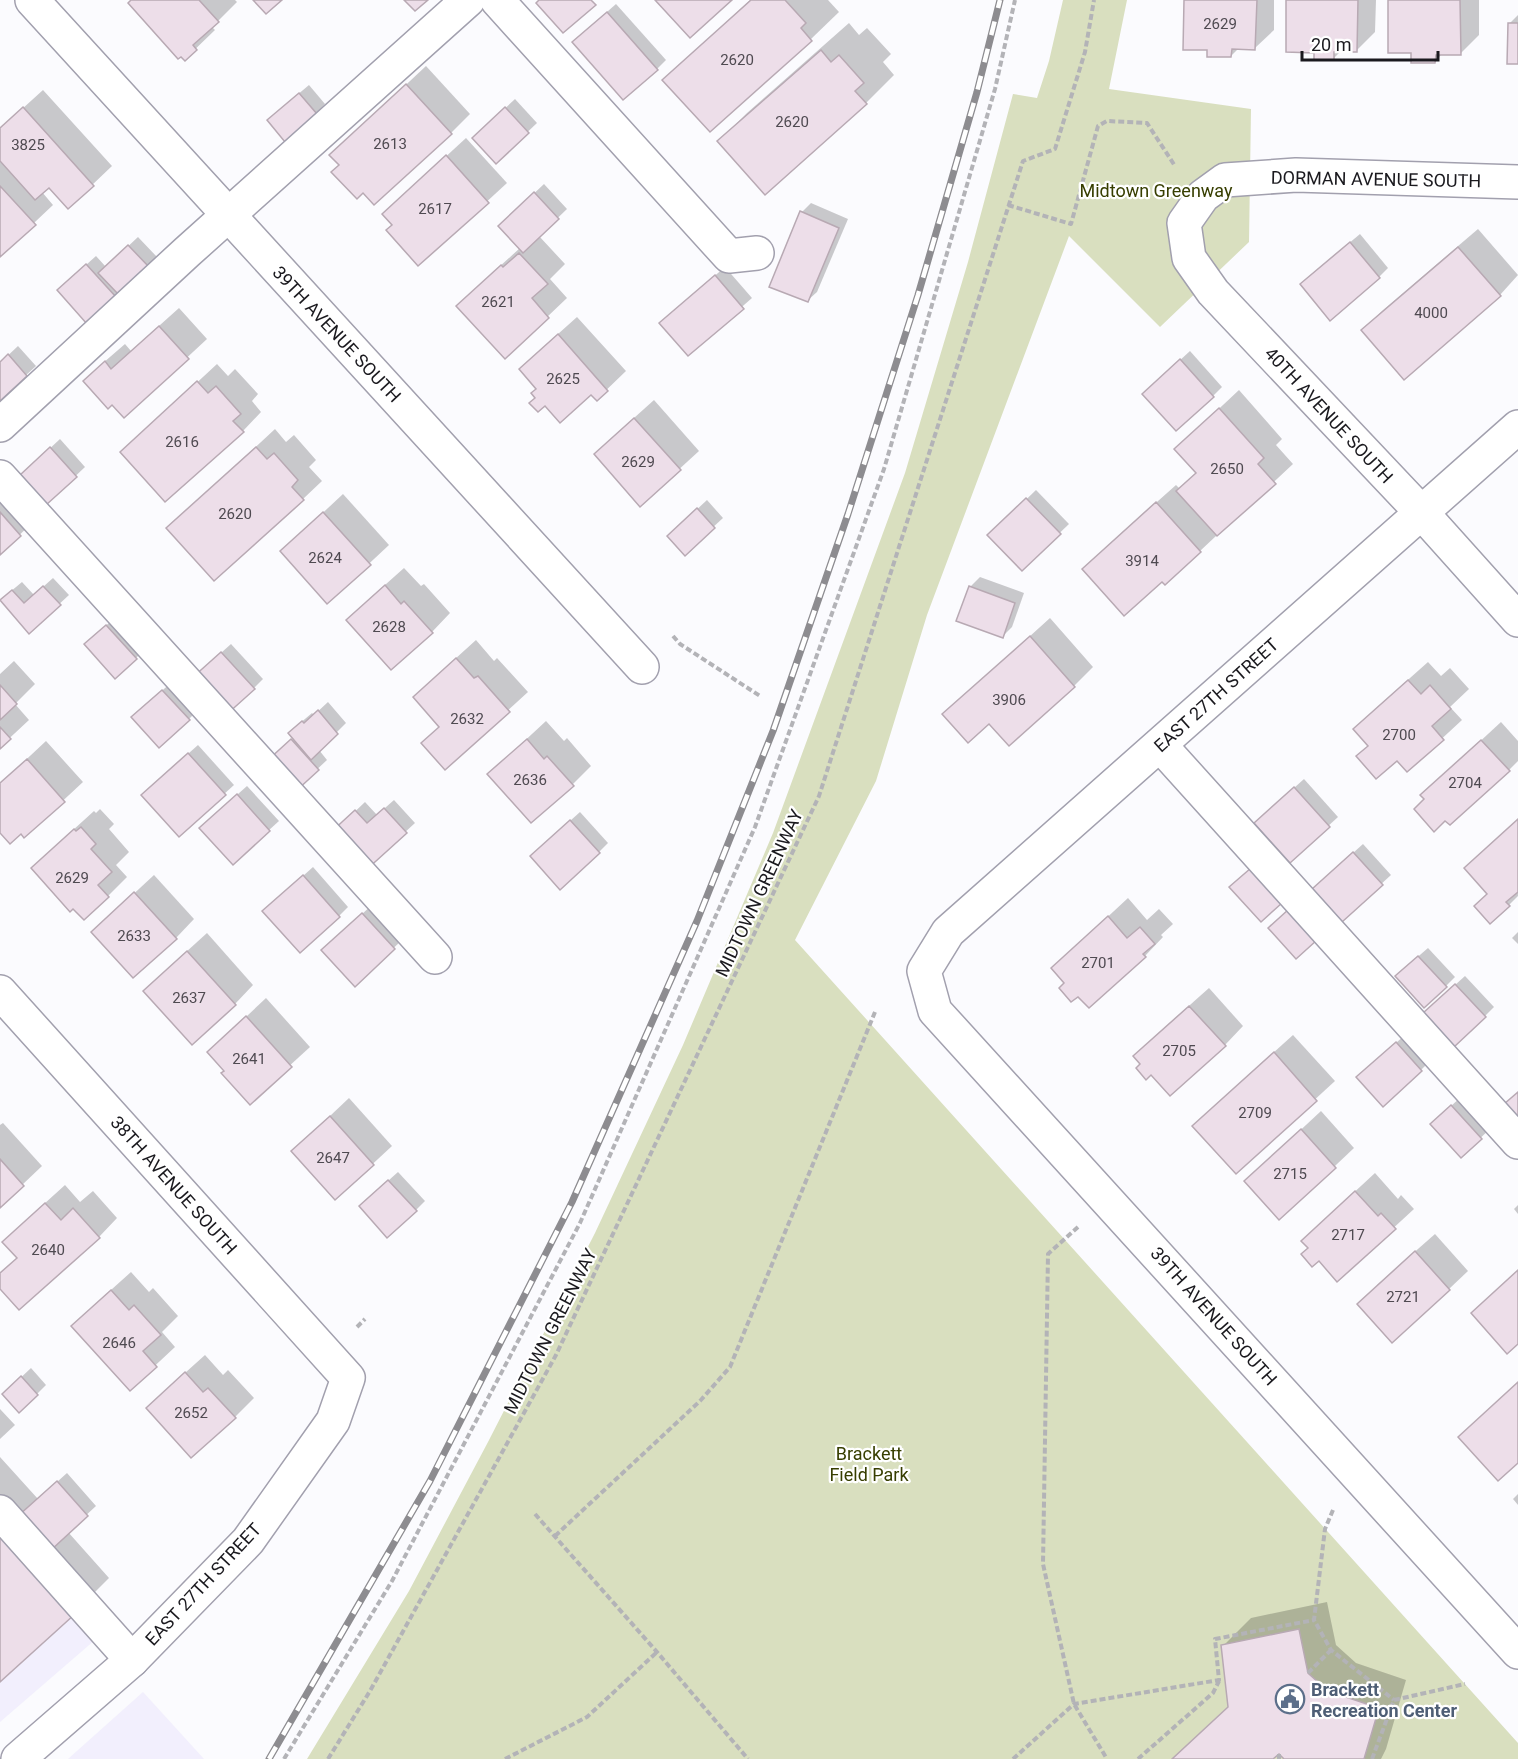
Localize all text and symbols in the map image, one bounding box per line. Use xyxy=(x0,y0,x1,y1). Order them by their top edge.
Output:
house number: 2629 xyxy=(1203,15,1237,33)
scale bar xyxy=(1302,24,1438,62)
text: 20 m xyxy=(1311,34,1351,55)
house number: 2620 xyxy=(720,51,754,69)
house number: 2620 xyxy=(775,113,809,131)
house number: 2613 xyxy=(373,135,407,153)
house number: 3825 xyxy=(11,136,45,154)
street label: DORMAN AVENUE SOUTH xyxy=(1271,167,1481,191)
park label: Midtown Greenway xyxy=(1079,180,1233,201)
house number: 2617 xyxy=(418,200,452,218)
street label: 39TH AVENUE SOUTH xyxy=(268,262,406,406)
house number: 2621 xyxy=(481,293,515,311)
house number: 4000 xyxy=(1414,304,1448,322)
street label: 40TH AVENUE SOUTH xyxy=(1260,343,1398,487)
house number: 2625 xyxy=(546,370,580,388)
house number: 2616 xyxy=(165,433,199,451)
house number: 2629 xyxy=(621,453,655,471)
house number: 2650 xyxy=(1210,460,1244,478)
house number: 2620 xyxy=(218,505,252,523)
house number: 2624 xyxy=(308,549,342,567)
house number: 3914 xyxy=(1125,552,1159,570)
house number: 2628 xyxy=(372,618,406,636)
street label: EAST 27TH STREET xyxy=(1150,634,1283,756)
house number: 3906 xyxy=(992,691,1026,709)
house number: 2632 xyxy=(450,710,484,728)
house number: 2700 xyxy=(1382,726,1416,744)
house number: 2636 xyxy=(513,771,547,789)
house number: 2704 xyxy=(1448,774,1482,792)
street label: MIDTOWN GREENWAY xyxy=(711,806,807,980)
house number: 2629 xyxy=(55,869,89,887)
house number: 2633 xyxy=(117,927,151,945)
house number: 2701 xyxy=(1081,954,1115,972)
house number: 2637 xyxy=(172,989,206,1007)
house number: 2705 xyxy=(1162,1042,1196,1060)
house number: 2641 xyxy=(232,1050,266,1068)
house number: 2709 xyxy=(1238,1104,1272,1122)
street label: 38TH AVENUE SOUTH xyxy=(106,1112,242,1258)
house number: 2647 xyxy=(316,1149,350,1167)
house number: 2715 xyxy=(1273,1165,1307,1183)
house number: 2717 xyxy=(1331,1226,1365,1244)
house number: 2640 xyxy=(31,1241,65,1259)
street label: 39TH AVENUE SOUTH xyxy=(1146,1243,1282,1389)
street label: MIDTOWN GREENWAY xyxy=(499,1245,601,1417)
house number: 2721 xyxy=(1386,1288,1420,1306)
house number: 2646 xyxy=(102,1334,136,1352)
house number: 2652 xyxy=(174,1404,208,1422)
park label: Brackett Field Park xyxy=(829,1443,909,1485)
street label: EAST 27TH STREET xyxy=(141,1518,265,1650)
place label: Brackett Recreation Center xyxy=(1311,1679,1457,1721)
public building icon: Brackett Recreation Center xyxy=(1274,1683,1306,1715)

